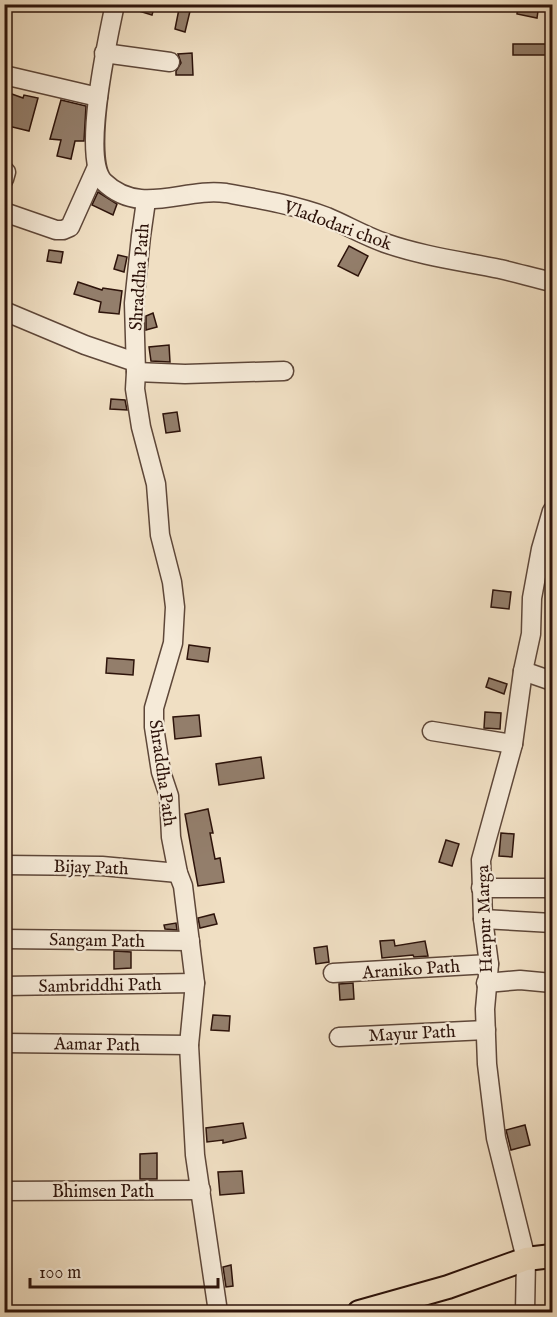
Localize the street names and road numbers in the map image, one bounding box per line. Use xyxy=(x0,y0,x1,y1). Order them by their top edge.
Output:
street label: Vladodari chok xyxy=(279,196,395,257)
street label: Shraddha Path xyxy=(125,222,156,332)
street label: Shraddha Path xyxy=(143,718,180,828)
street label: Bijay Path xyxy=(53,856,129,881)
street label: Harpur Marga xyxy=(472,864,499,973)
street label: Sangam Path xyxy=(49,929,145,954)
street label: Araniko Path xyxy=(360,956,461,985)
street label: Sambriddhi Path xyxy=(38,974,162,999)
street label: Mayur Path xyxy=(368,1021,457,1048)
street label: Aamar Path xyxy=(53,1033,141,1058)
street label: Bhimsen Path xyxy=(52,1181,154,1204)

